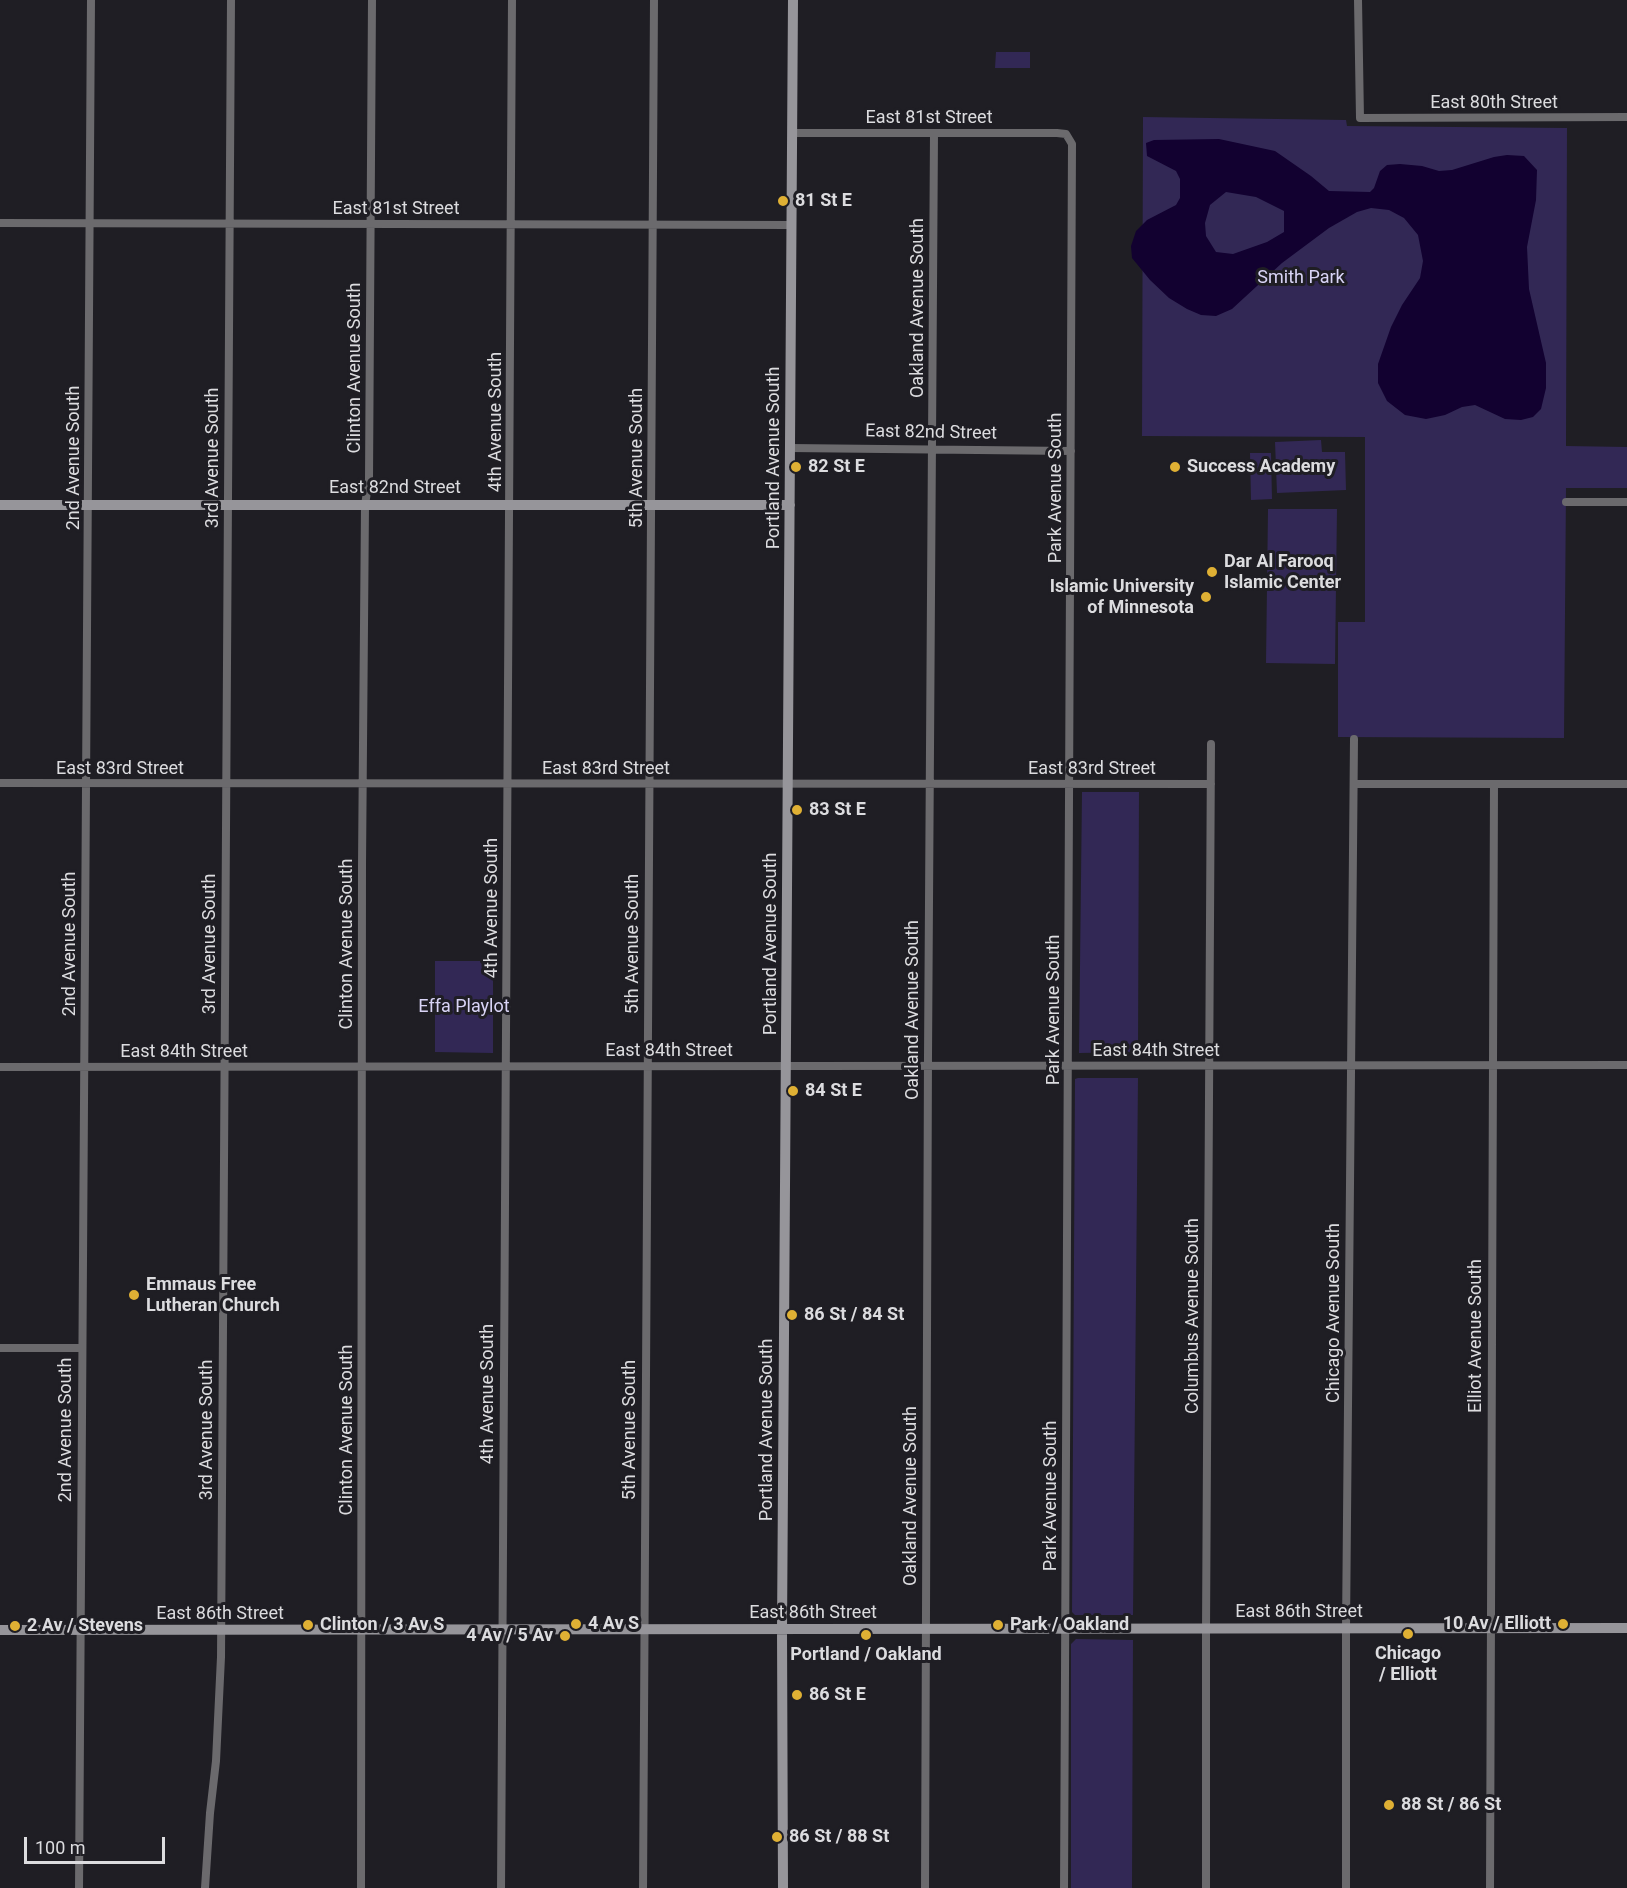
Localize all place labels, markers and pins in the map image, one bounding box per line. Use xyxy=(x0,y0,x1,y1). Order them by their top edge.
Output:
place label: 81 St E xyxy=(795,190,852,212)
marker: 81 St E xyxy=(776,194,790,208)
place label: 82 St E xyxy=(808,456,865,478)
place label: Success Academy xyxy=(1187,456,1335,478)
marker: 82 St E xyxy=(789,460,803,474)
marker: Success Academy xyxy=(1168,460,1182,474)
place label: Dar Al Farooq Islamic Center xyxy=(1224,551,1341,594)
marker: Dar Al Farooq Islamic Center xyxy=(1205,565,1219,579)
place label: Islamic University of Minnesota xyxy=(1050,576,1194,618)
marker: Islamic University of Minnesota xyxy=(1199,590,1213,604)
place label: 83 St E xyxy=(809,799,866,821)
marker: 83 St E xyxy=(790,803,804,817)
place label: 84 St E xyxy=(805,1080,862,1102)
marker: 84 St E xyxy=(786,1084,800,1098)
place label: Emmaus Free Lutheran Church xyxy=(146,1274,280,1316)
marker: Emmaus Free Lutheran Church xyxy=(127,1288,141,1302)
place label: 86 St / 84 St xyxy=(804,1304,904,1326)
marker: 86 St / 84 St xyxy=(785,1308,799,1322)
place label: 4 Av S xyxy=(588,1613,639,1635)
place label: 10 Av / Elliott xyxy=(1443,1613,1551,1635)
place label: Clinton / 3 Av S xyxy=(320,1614,444,1636)
place label: Park / Oakland xyxy=(1010,1614,1129,1636)
place label: 2 Av / Stevens xyxy=(27,1615,143,1637)
marker: 4 Av S xyxy=(569,1617,583,1631)
marker: 10 Av / Elliott xyxy=(1556,1617,1570,1631)
marker: Clinton / 3 Av S xyxy=(301,1618,315,1632)
marker: Park / Oakland xyxy=(991,1618,1005,1632)
marker: 2 Av / Stevens xyxy=(8,1619,22,1633)
place label: 4 Av / 5 Av xyxy=(466,1625,553,1647)
marker: Chicago / Elliott xyxy=(1401,1627,1415,1641)
marker: Portland / Oakland xyxy=(859,1628,873,1642)
marker: 4 Av / 5 Av xyxy=(558,1629,572,1643)
place label: Chicago / Elliott xyxy=(1375,1643,1441,1686)
place label: Portland / Oakland xyxy=(790,1644,942,1666)
place label: 86 St E xyxy=(809,1684,866,1706)
marker: 86 St E xyxy=(790,1688,804,1702)
place label: 88 St / 86 St xyxy=(1401,1794,1501,1816)
marker: 88 St / 86 St xyxy=(1382,1798,1396,1812)
place label: 86 St / 88 St xyxy=(789,1826,889,1848)
marker: 86 St / 88 St xyxy=(770,1830,784,1844)

